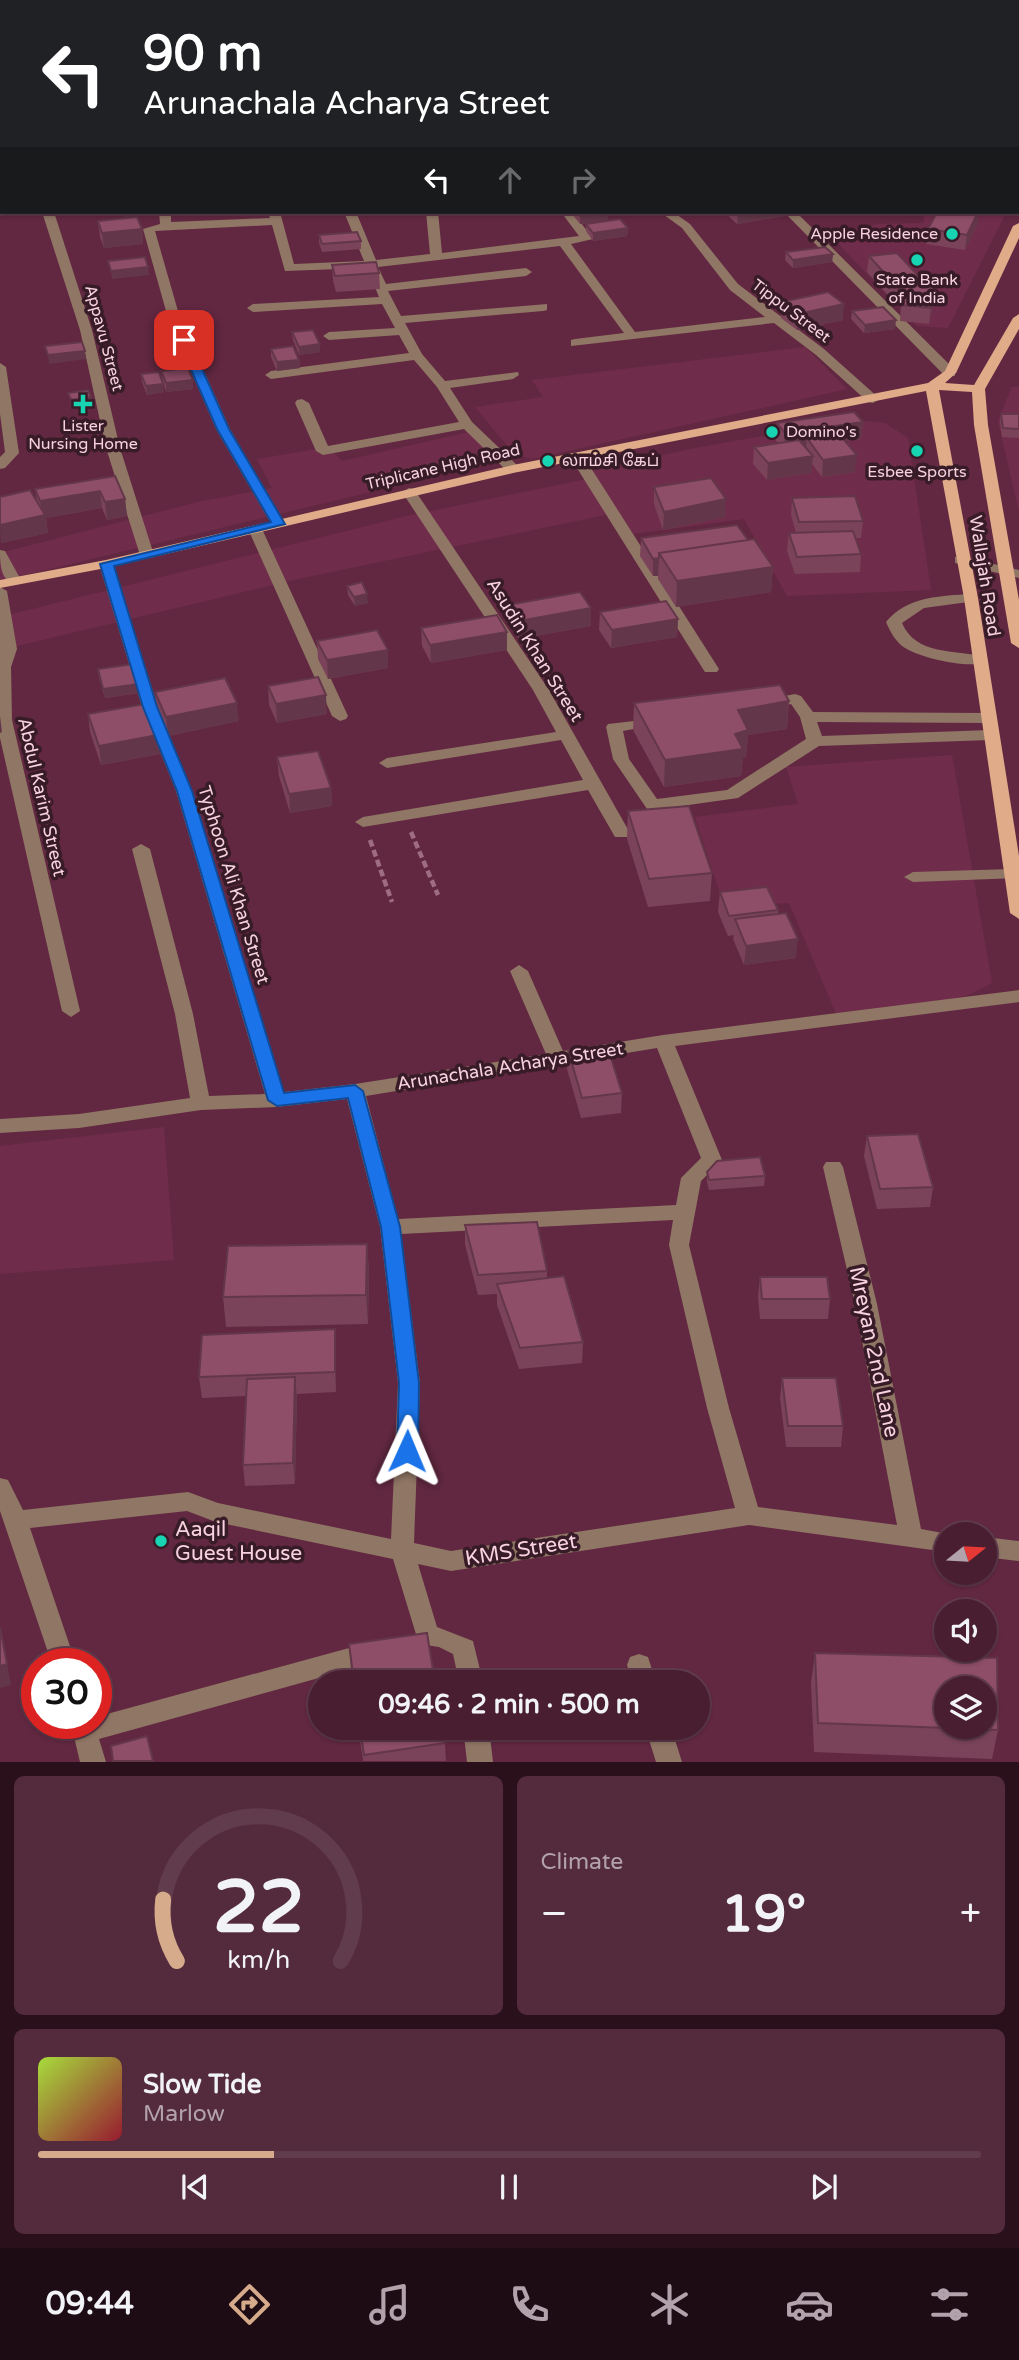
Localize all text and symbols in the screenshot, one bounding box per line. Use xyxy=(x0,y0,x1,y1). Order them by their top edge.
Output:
text: 90 m xyxy=(143,25,262,84)
icon: left xyxy=(28,28,119,119)
text: Arunachala Acharya Street xyxy=(143,85,550,123)
icon: left xyxy=(418,161,456,199)
icon: ahead xyxy=(491,161,529,199)
icon: right xyxy=(564,161,602,199)
place label: Apple Residence xyxy=(810,224,938,244)
marker: Apple Residence xyxy=(944,226,960,242)
marker: State Bank of India xyxy=(909,252,925,268)
place label: State Bank of India xyxy=(876,270,958,308)
street label: Tippu Street xyxy=(748,275,834,347)
street label: Appavu Street xyxy=(80,283,128,393)
pin xyxy=(154,310,214,370)
icon: arrive xyxy=(165,321,203,359)
marker: Lister Nursing Home xyxy=(73,394,93,414)
place label: Lister Nursing Home xyxy=(28,416,138,454)
place label: Domino's xyxy=(786,422,857,442)
marker: Domino's xyxy=(764,424,780,440)
street label: Triplicane High Road xyxy=(364,440,522,494)
marker: Esbee Sports xyxy=(909,443,925,459)
place label: லாம்சி கேப் xyxy=(562,451,659,471)
marker: லாம்சி கேப் xyxy=(540,453,556,469)
place label: Esbee Sports xyxy=(867,462,967,482)
street label: Wallajah Road xyxy=(965,514,1005,638)
street label: Asudin Khan Street xyxy=(482,574,588,726)
street label: Abdul Karim Street xyxy=(13,715,71,879)
street label: Typhoon Ali Khan Street xyxy=(193,783,275,987)
street label: Arunachala Acharya Street xyxy=(395,1037,625,1095)
street label: Mreyan 2nd Lane xyxy=(844,1264,904,1440)
position arrow xyxy=(370,1414,444,1488)
place label: Aaqil Guest House xyxy=(175,1517,302,1566)
north arrow xyxy=(934,1522,998,1586)
map controls xyxy=(934,1522,997,1739)
street label: KMS Street xyxy=(463,1529,579,1571)
marker: Aaqil Guest House xyxy=(153,1533,169,1549)
button: sound xyxy=(934,1599,997,1662)
speed limit sign: 30 xyxy=(21,1648,112,1739)
button: layers xyxy=(934,1676,997,1739)
text: 09:46 · 2 min · 500 m xyxy=(378,1689,640,1720)
text: Climate xyxy=(541,1848,623,1876)
text: 22 xyxy=(213,1865,304,1953)
text: 19° xyxy=(721,1883,806,1946)
text: − xyxy=(541,1891,568,1937)
text: + xyxy=(960,1891,981,1937)
text: km/h xyxy=(227,1945,290,1975)
text: Slow Tide xyxy=(143,2069,261,2100)
text: Marlow xyxy=(143,2100,225,2128)
icon: previous xyxy=(176,2168,214,2206)
icon: pause xyxy=(490,2168,528,2206)
icon: next xyxy=(805,2168,843,2206)
icon: directions xyxy=(225,2280,274,2329)
icon: music xyxy=(365,2280,414,2329)
icon: phone xyxy=(505,2280,554,2329)
icon: climate xyxy=(645,2280,694,2329)
icon: car xyxy=(785,2280,834,2329)
icon: filters xyxy=(925,2280,974,2329)
text: 09:44 xyxy=(45,2285,134,2323)

